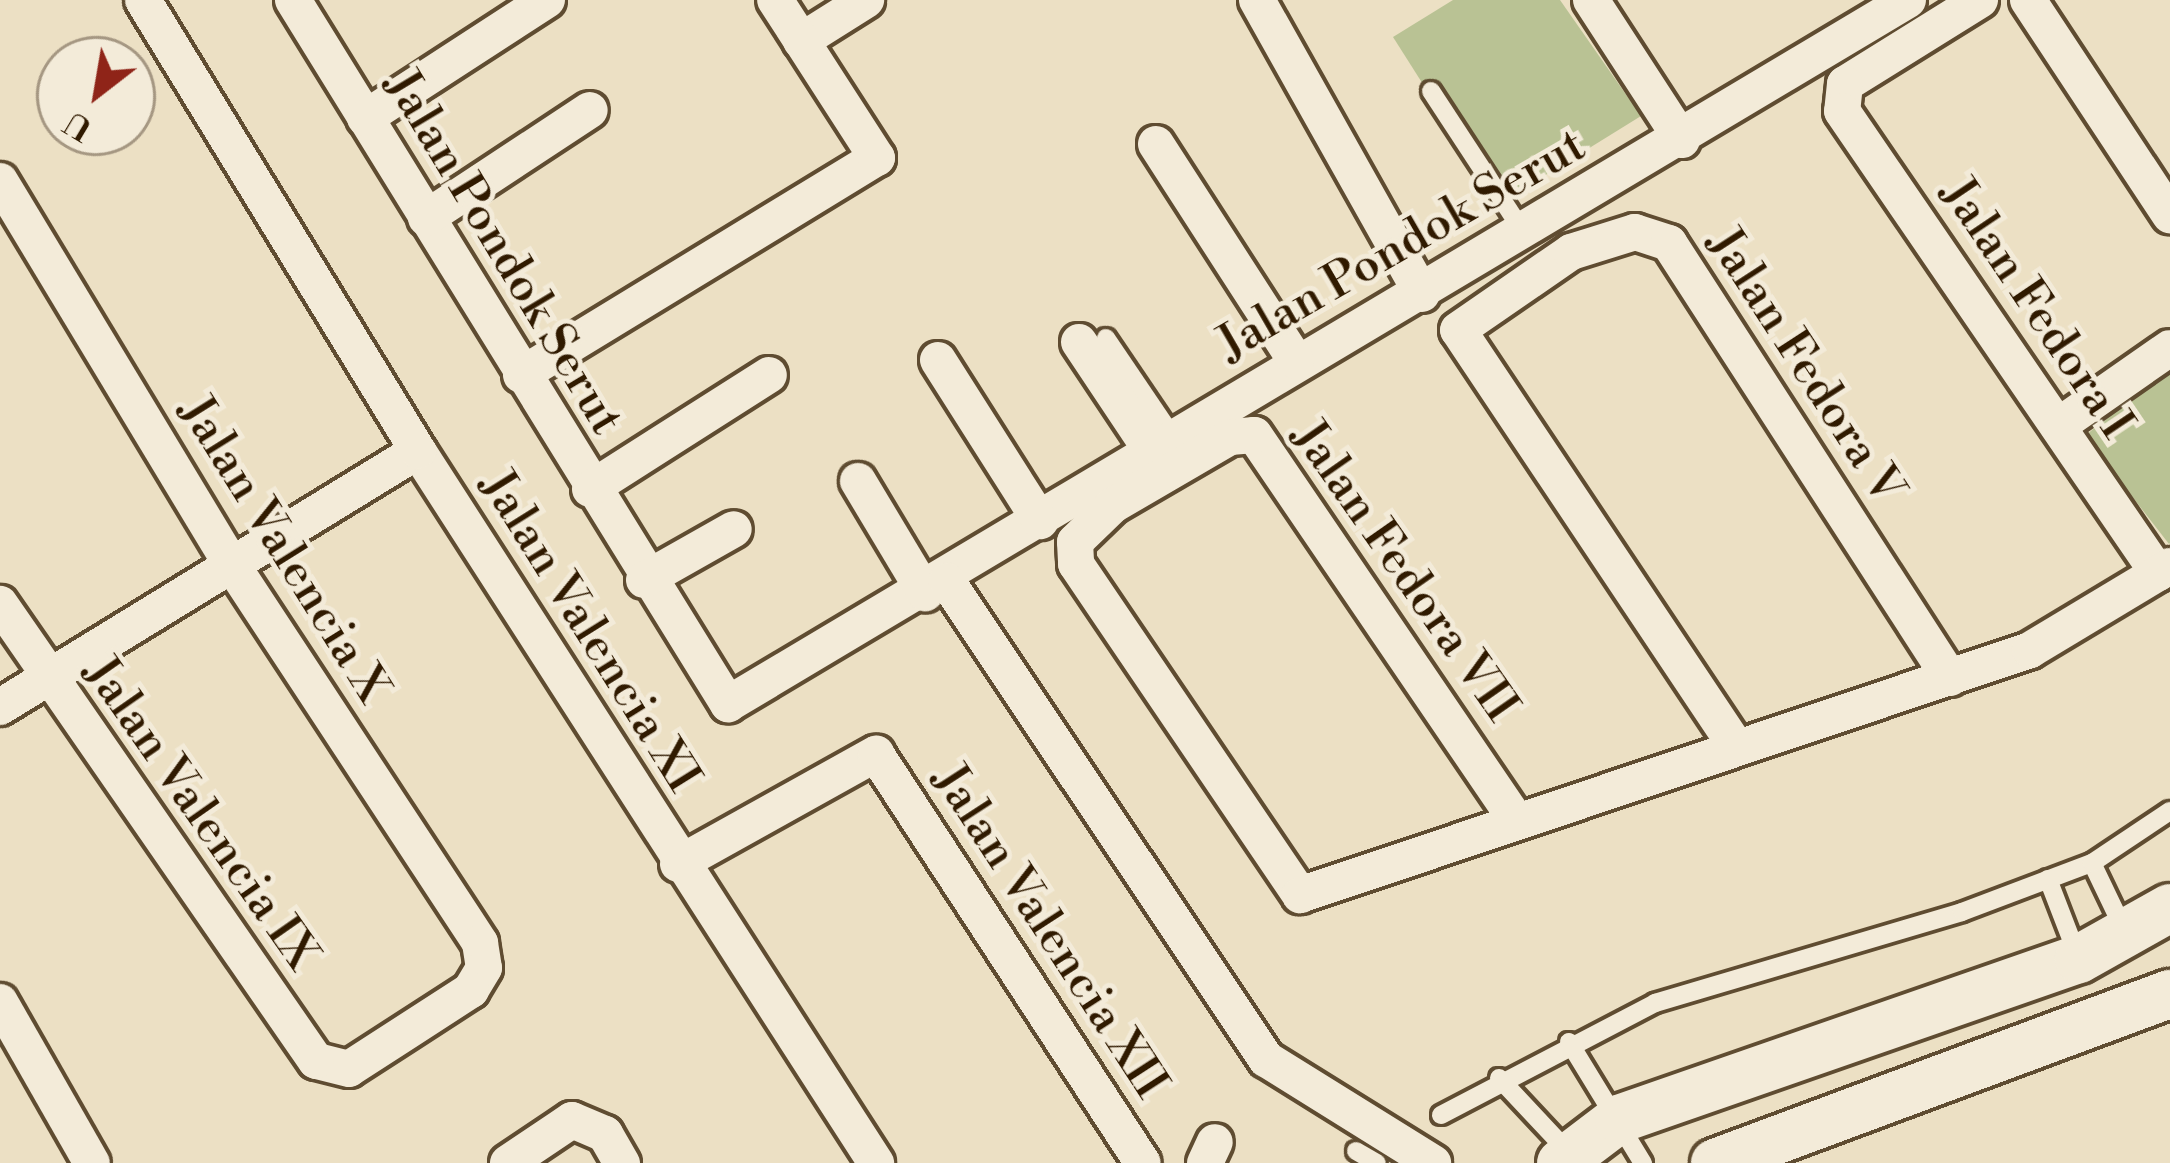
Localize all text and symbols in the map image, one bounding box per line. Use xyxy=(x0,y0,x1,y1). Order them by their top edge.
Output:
north arrow xyxy=(36,36,156,156)
street label: Jalan Pondok Serut xyxy=(372,61,634,445)
text: U xyxy=(57,101,100,149)
street label: Jalan Pondok Serut xyxy=(1208,118,1596,374)
street label: Jalan Fedora I xyxy=(1928,168,2144,450)
street label: Jalan Fedora V xyxy=(1694,218,1916,516)
street label: Jalan Valencia X xyxy=(166,386,400,714)
street label: Jalan Fedora VII xyxy=(1279,411,1529,733)
street label: Jalan Valencia XI xyxy=(467,461,711,803)
street label: Jalan Valencia IX xyxy=(71,647,329,981)
street label: Jalan Valencia XII xyxy=(920,754,1178,1110)

